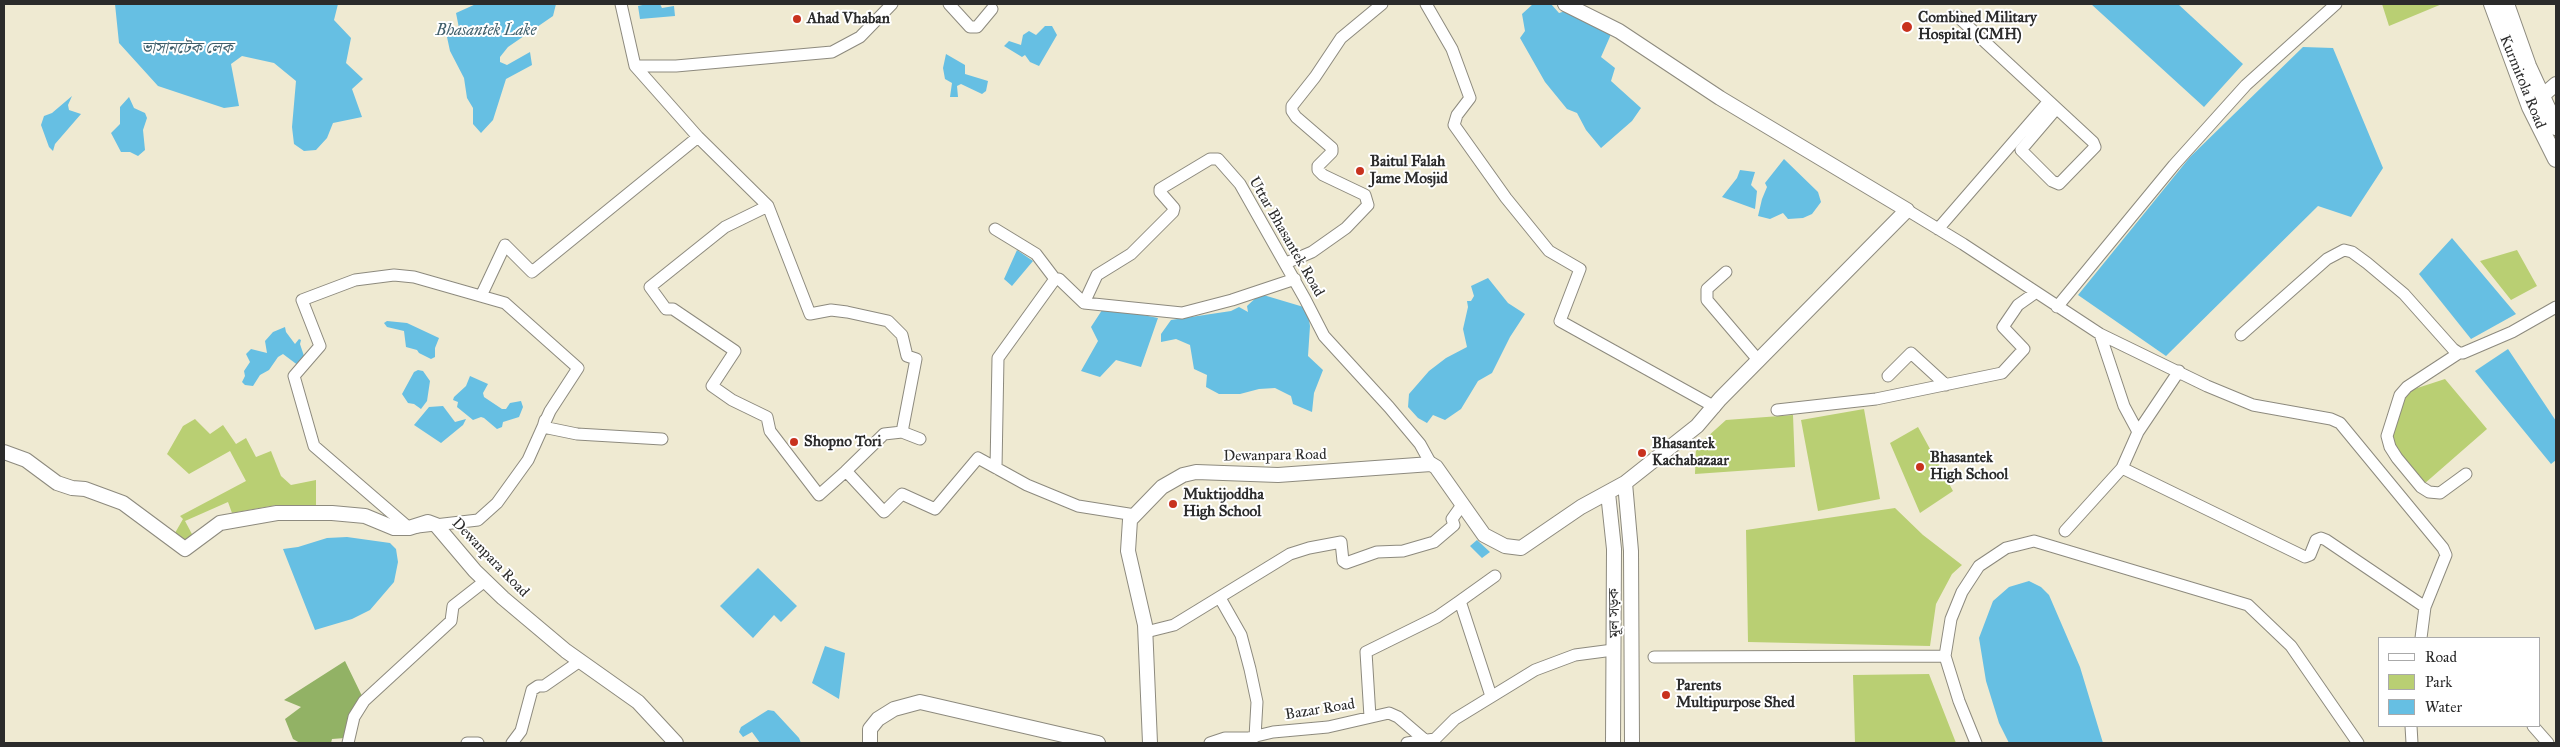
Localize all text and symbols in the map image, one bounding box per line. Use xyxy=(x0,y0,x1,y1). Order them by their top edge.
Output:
place label: Combined Military Hospital (CMH) xyxy=(1918,9,2037,44)
place label: Ahad Vhaban xyxy=(807,10,890,28)
marker: Ahad Vhaban xyxy=(791,13,803,25)
marker: Combined Military Hospital (CMH) xyxy=(1900,20,1914,34)
water label: Bhasantek Lake xyxy=(436,21,536,41)
street label: Kurmitola Road xyxy=(2495,33,2549,131)
water label: ভাসানটেক লেক xyxy=(141,39,233,59)
place label: Baitul Falah Jame Mosjid xyxy=(1370,153,1448,188)
marker: Baitul Falah Jame Mosjid xyxy=(1354,165,1366,177)
street label: Uttar Bhasantek Road xyxy=(1244,174,1328,300)
place label: Shopno Tori xyxy=(804,433,882,451)
place label: Bhasantek Kachabazaar xyxy=(1652,435,1729,470)
marker: Shopno Tori xyxy=(788,436,800,448)
street label: Dewanpara Road xyxy=(1223,446,1327,466)
marker: Bhasantek Kachabazaar xyxy=(1636,447,1648,459)
place label: Bhasantek High School xyxy=(1930,449,2008,484)
marker: Bhasantek High School xyxy=(1914,461,1926,473)
place label: Muktijoddha High School xyxy=(1183,486,1264,521)
marker: Muktijoddha High School xyxy=(1167,498,1179,510)
street label: Dewanpara Road xyxy=(448,515,532,601)
street label: মূল সড়ক xyxy=(1606,588,1624,638)
legend xyxy=(2378,637,2540,727)
text: Road xyxy=(2425,648,2457,666)
text: Park xyxy=(2425,673,2452,691)
place label: Parents Multipurpose Shed xyxy=(1676,677,1795,712)
marker: Parents Multipurpose Shed xyxy=(1660,689,1672,701)
street label: Bazar Road xyxy=(1284,696,1356,724)
text: Water xyxy=(2425,698,2462,716)

